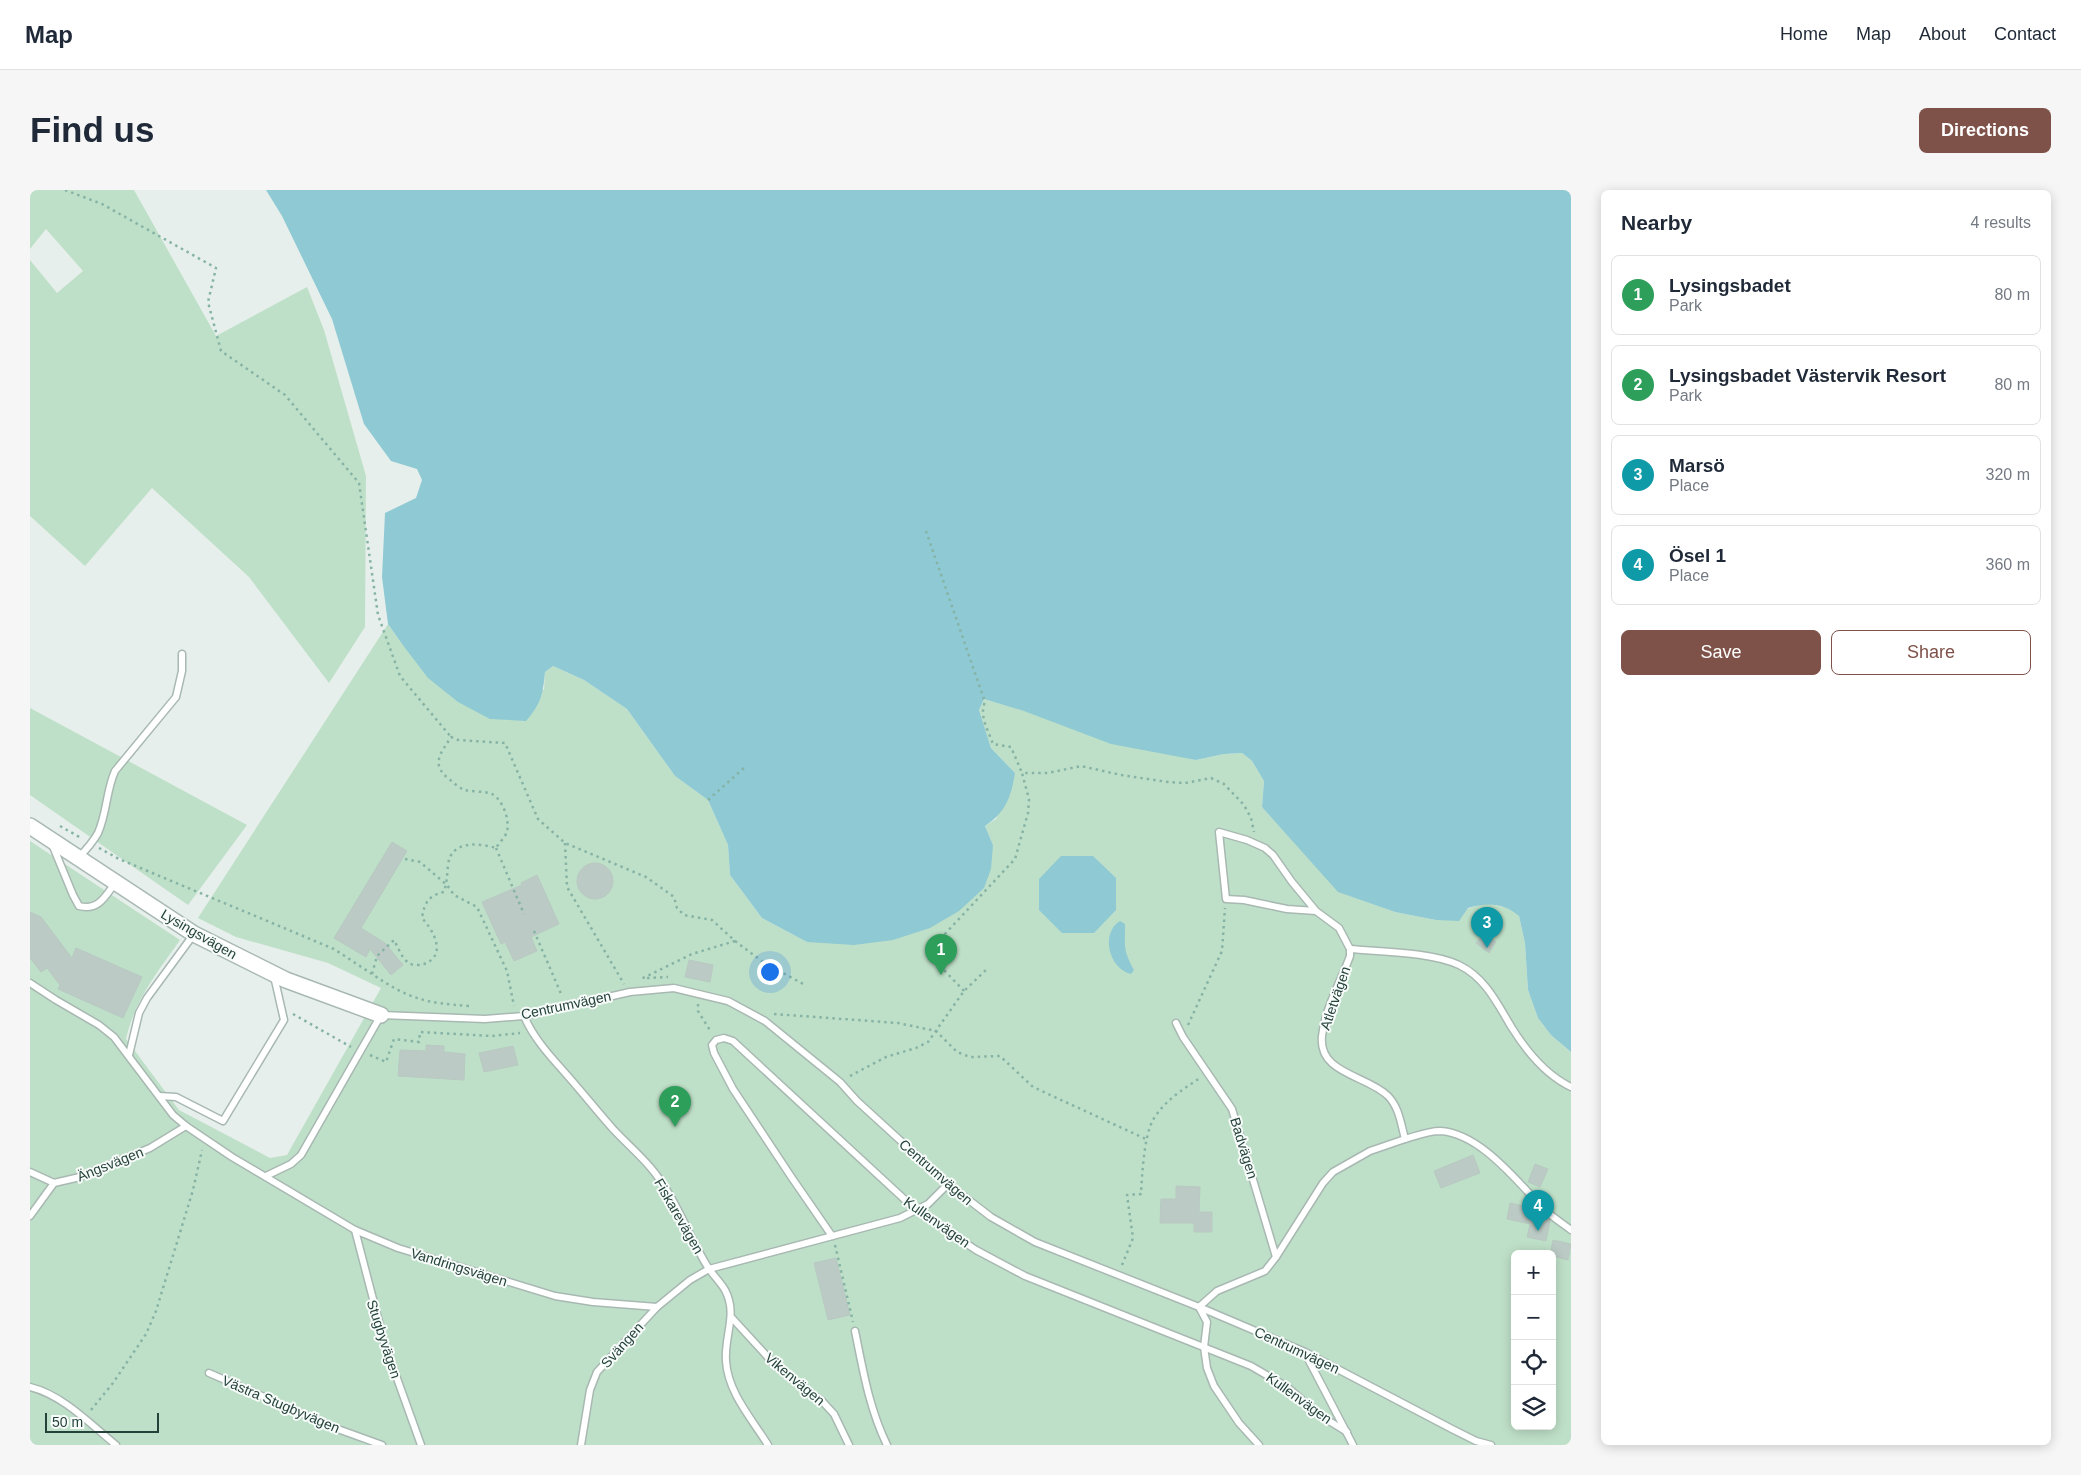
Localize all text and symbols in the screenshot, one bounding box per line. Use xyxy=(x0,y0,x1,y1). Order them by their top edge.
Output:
text: Map xyxy=(25,21,73,48)
text: Home xyxy=(1780,24,1828,44)
text: Map xyxy=(1856,24,1891,44)
text: About xyxy=(1919,24,1966,44)
text: Contact xyxy=(1994,24,2056,44)
button: Directions xyxy=(1919,108,2051,153)
text: Find us xyxy=(30,110,154,149)
text: Nearby xyxy=(1621,211,1692,234)
text: 4 results xyxy=(1971,214,2031,231)
text: Lysingsbadet xyxy=(1669,275,1791,296)
text: 1 xyxy=(1634,286,1642,303)
text: 80 m xyxy=(1994,286,2030,303)
text: Park xyxy=(1669,297,1702,314)
text: Lysingsbadet Västervik Resort xyxy=(1669,365,1946,386)
text: 2 xyxy=(1634,376,1642,393)
text: 80 m xyxy=(1994,376,2030,393)
text: Park xyxy=(1669,387,1702,404)
text: Marsö xyxy=(1669,455,1725,476)
text: 3 xyxy=(1634,466,1642,483)
text: 320 m xyxy=(1986,466,2030,483)
text: Place xyxy=(1669,477,1709,494)
text: Ösel 1 xyxy=(1669,545,1726,566)
text: 4 xyxy=(1634,556,1642,573)
text: 360 m xyxy=(1986,556,2030,573)
text: Place xyxy=(1669,567,1709,584)
button: Save xyxy=(1621,630,1821,675)
button: Share xyxy=(1831,630,2031,675)
street label: Lysingsvägen xyxy=(158,906,240,962)
pin: 3 xyxy=(1471,907,1503,948)
pin: 1 xyxy=(925,934,957,975)
your location xyxy=(757,959,783,985)
street label: Atletvägen xyxy=(1317,964,1353,1032)
street label: Centrumvägen xyxy=(519,988,613,1022)
pin: 2 xyxy=(659,1086,691,1127)
street label: Badvägen xyxy=(1227,1116,1261,1180)
street label: Centrumvägen xyxy=(896,1136,976,1208)
street label: Ängsvägen xyxy=(75,1143,145,1185)
street label: Fiskarevägen xyxy=(651,1176,707,1256)
pin: 4 xyxy=(1522,1190,1554,1231)
street label: Kullenvägen xyxy=(901,1193,973,1251)
street label: Vandringsvägen xyxy=(409,1245,509,1289)
map controls xyxy=(1511,1250,1556,1430)
button: + xyxy=(1511,1250,1556,1295)
button: − xyxy=(1511,1295,1556,1340)
street label: Stugbyvägen xyxy=(364,1298,404,1380)
street label: Svängen xyxy=(598,1319,646,1371)
street label: Centrumvägen xyxy=(1252,1323,1342,1377)
button: locate xyxy=(1511,1340,1556,1385)
street label: Vikenvägen xyxy=(762,1349,828,1409)
street label: Kullenvägen xyxy=(1263,1369,1335,1427)
street label: Västra Stugbyvägen xyxy=(220,1372,342,1436)
button: layers xyxy=(1511,1385,1556,1430)
scale bar xyxy=(45,1410,159,1433)
text: 50 m xyxy=(52,1414,83,1430)

